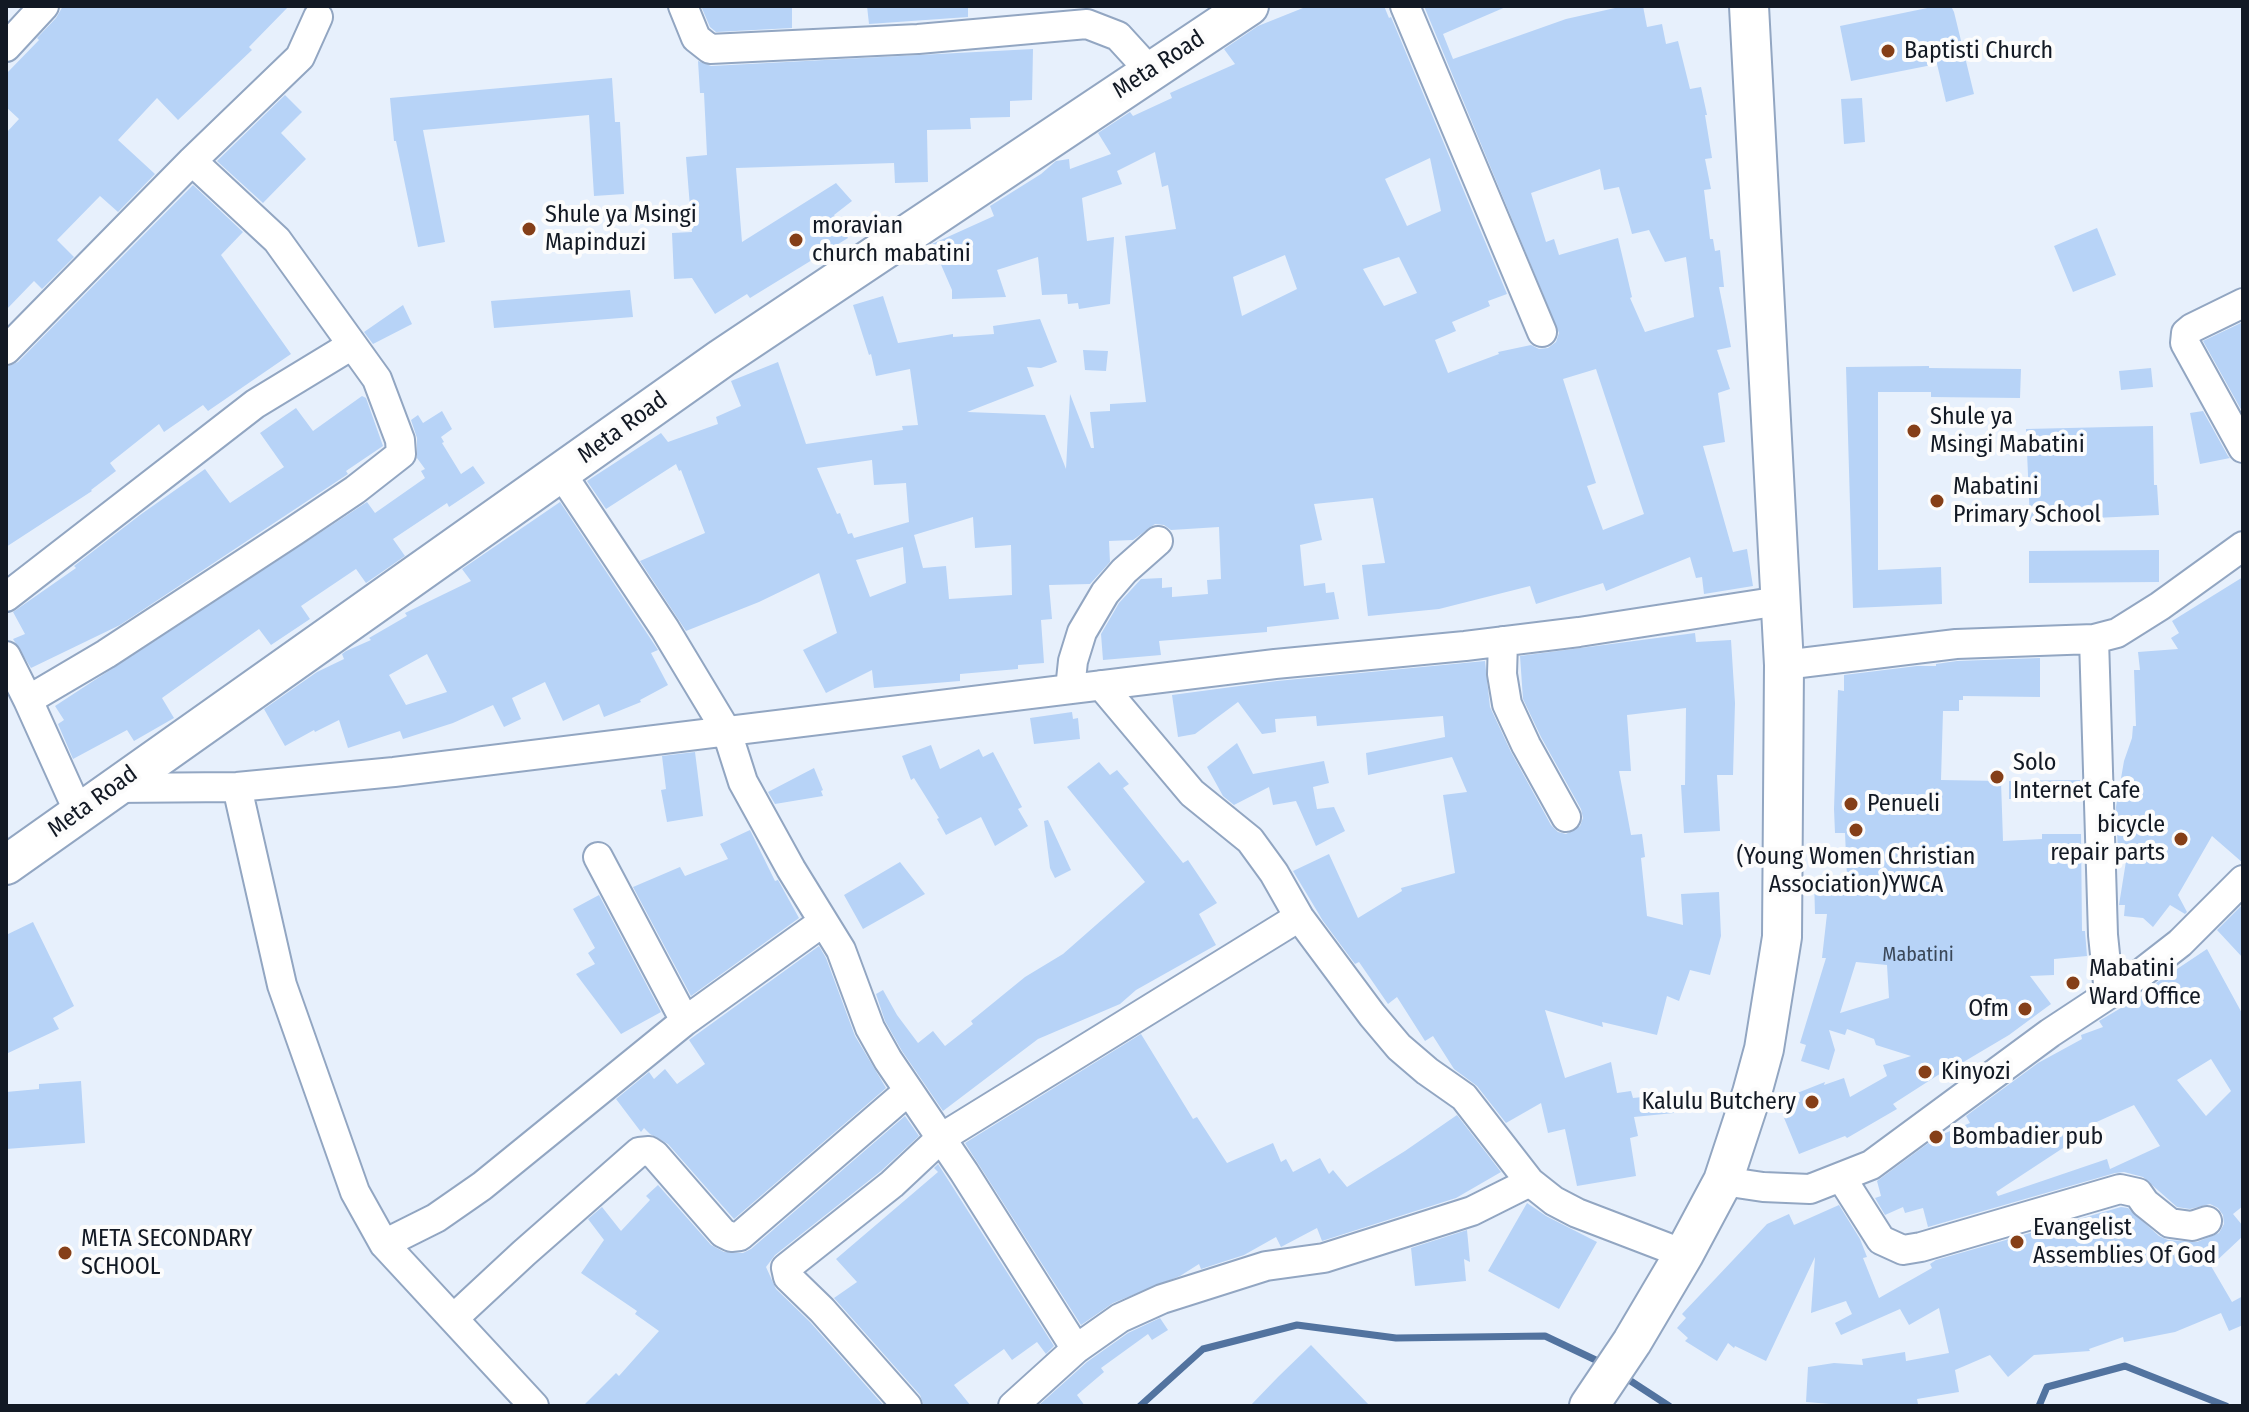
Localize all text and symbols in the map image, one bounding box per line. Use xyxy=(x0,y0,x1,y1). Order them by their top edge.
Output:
street label: Meta Road xyxy=(1108,25,1210,105)
place label: Baptisti Church xyxy=(1904,37,2053,65)
marker: Baptisti Church xyxy=(1879,42,1897,60)
place label: Shule ya Msingi Mapinduzi xyxy=(545,201,697,257)
place label: moravian church mabatini xyxy=(812,212,971,268)
marker: Shule ya Msingi Mapinduzi xyxy=(520,220,538,238)
marker: moravian church mabatini xyxy=(787,231,805,249)
street label: Meta Road xyxy=(573,386,673,470)
place label: Shule ya Msingi Mabatini xyxy=(1930,403,2085,459)
marker: Shule ya Msingi Mabatini xyxy=(1905,422,1923,440)
place label: Mabatini Primary School xyxy=(1953,473,2101,529)
marker: Mabatini Primary School xyxy=(1928,492,1946,510)
place label: Solo Internet Cafe xyxy=(2013,749,2140,805)
street label: Meta Road xyxy=(43,760,143,844)
marker: Solo Internet Cafe xyxy=(1988,768,2006,786)
place label: Penueli xyxy=(1867,790,1940,818)
marker: Penueli xyxy=(1842,795,1860,813)
place label: bicycle repair parts xyxy=(2050,811,2165,867)
marker: (Young Women Christian Association)YWCA xyxy=(1847,821,1865,839)
marker: bicycle repair parts xyxy=(2172,830,2190,848)
place label: (Young Women Christian Association)YWCA xyxy=(1737,843,1975,899)
house number: Mabatini xyxy=(1882,943,1954,967)
place label: Mabatini Ward Office xyxy=(2089,955,2201,1011)
marker: Mabatini Ward Office xyxy=(2064,974,2082,992)
place label: Ofm xyxy=(1968,995,2009,1023)
marker: Ofm xyxy=(2016,1000,2034,1018)
place label: Kinyozi xyxy=(1941,1058,2011,1086)
marker: Kinyozi xyxy=(1916,1063,1934,1081)
place label: Kalulu Butchery xyxy=(1642,1088,1796,1116)
marker: Kalulu Butchery xyxy=(1803,1093,1821,1111)
place label: Bombadier pub xyxy=(1952,1123,2103,1151)
marker: Bombadier pub xyxy=(1927,1128,1945,1146)
place label: Evangelist Assemblies Of God xyxy=(2033,1214,2216,1270)
place label: META SECONDARY SCHOOL xyxy=(81,1225,252,1281)
marker: Evangelist Assemblies Of God xyxy=(2008,1233,2026,1251)
marker: META SECONDARY SCHOOL xyxy=(56,1244,74,1262)

